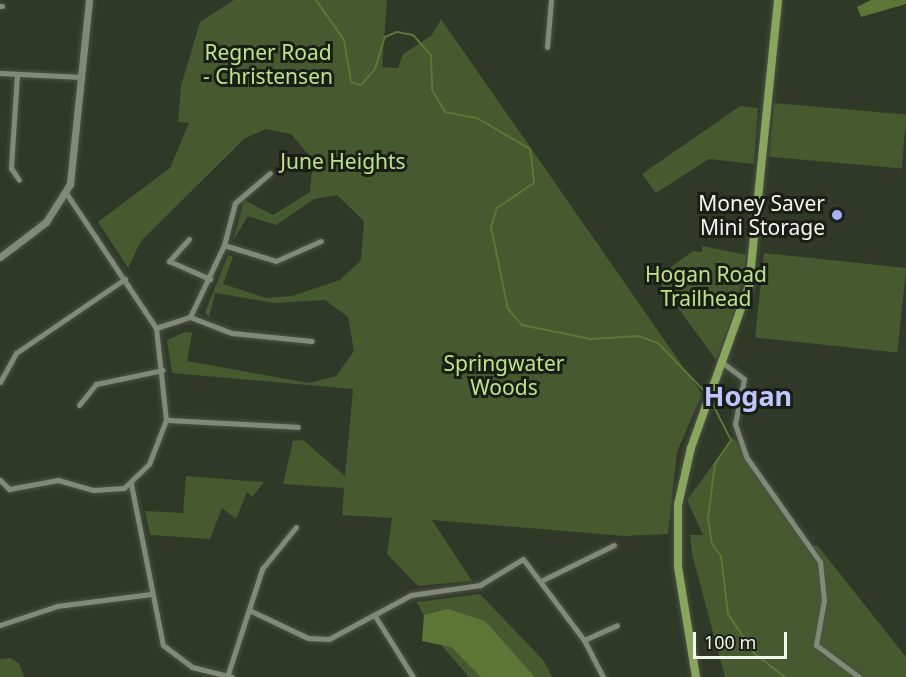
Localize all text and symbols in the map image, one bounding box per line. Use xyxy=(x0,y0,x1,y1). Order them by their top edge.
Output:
park label: Regner Road - Christensen xyxy=(203,39,333,89)
park label: June Heights xyxy=(280,148,406,174)
place label: Money Saver Mini Storage xyxy=(698,190,825,240)
marker: Money Saver Mini Storage xyxy=(830,208,844,222)
park label: Hogan Road Trailhead xyxy=(645,261,767,311)
park label: Springwater Woods xyxy=(444,350,564,400)
district label: Hogan xyxy=(704,380,792,412)
scale bar xyxy=(696,620,790,658)
text: 100 m xyxy=(704,630,756,654)

